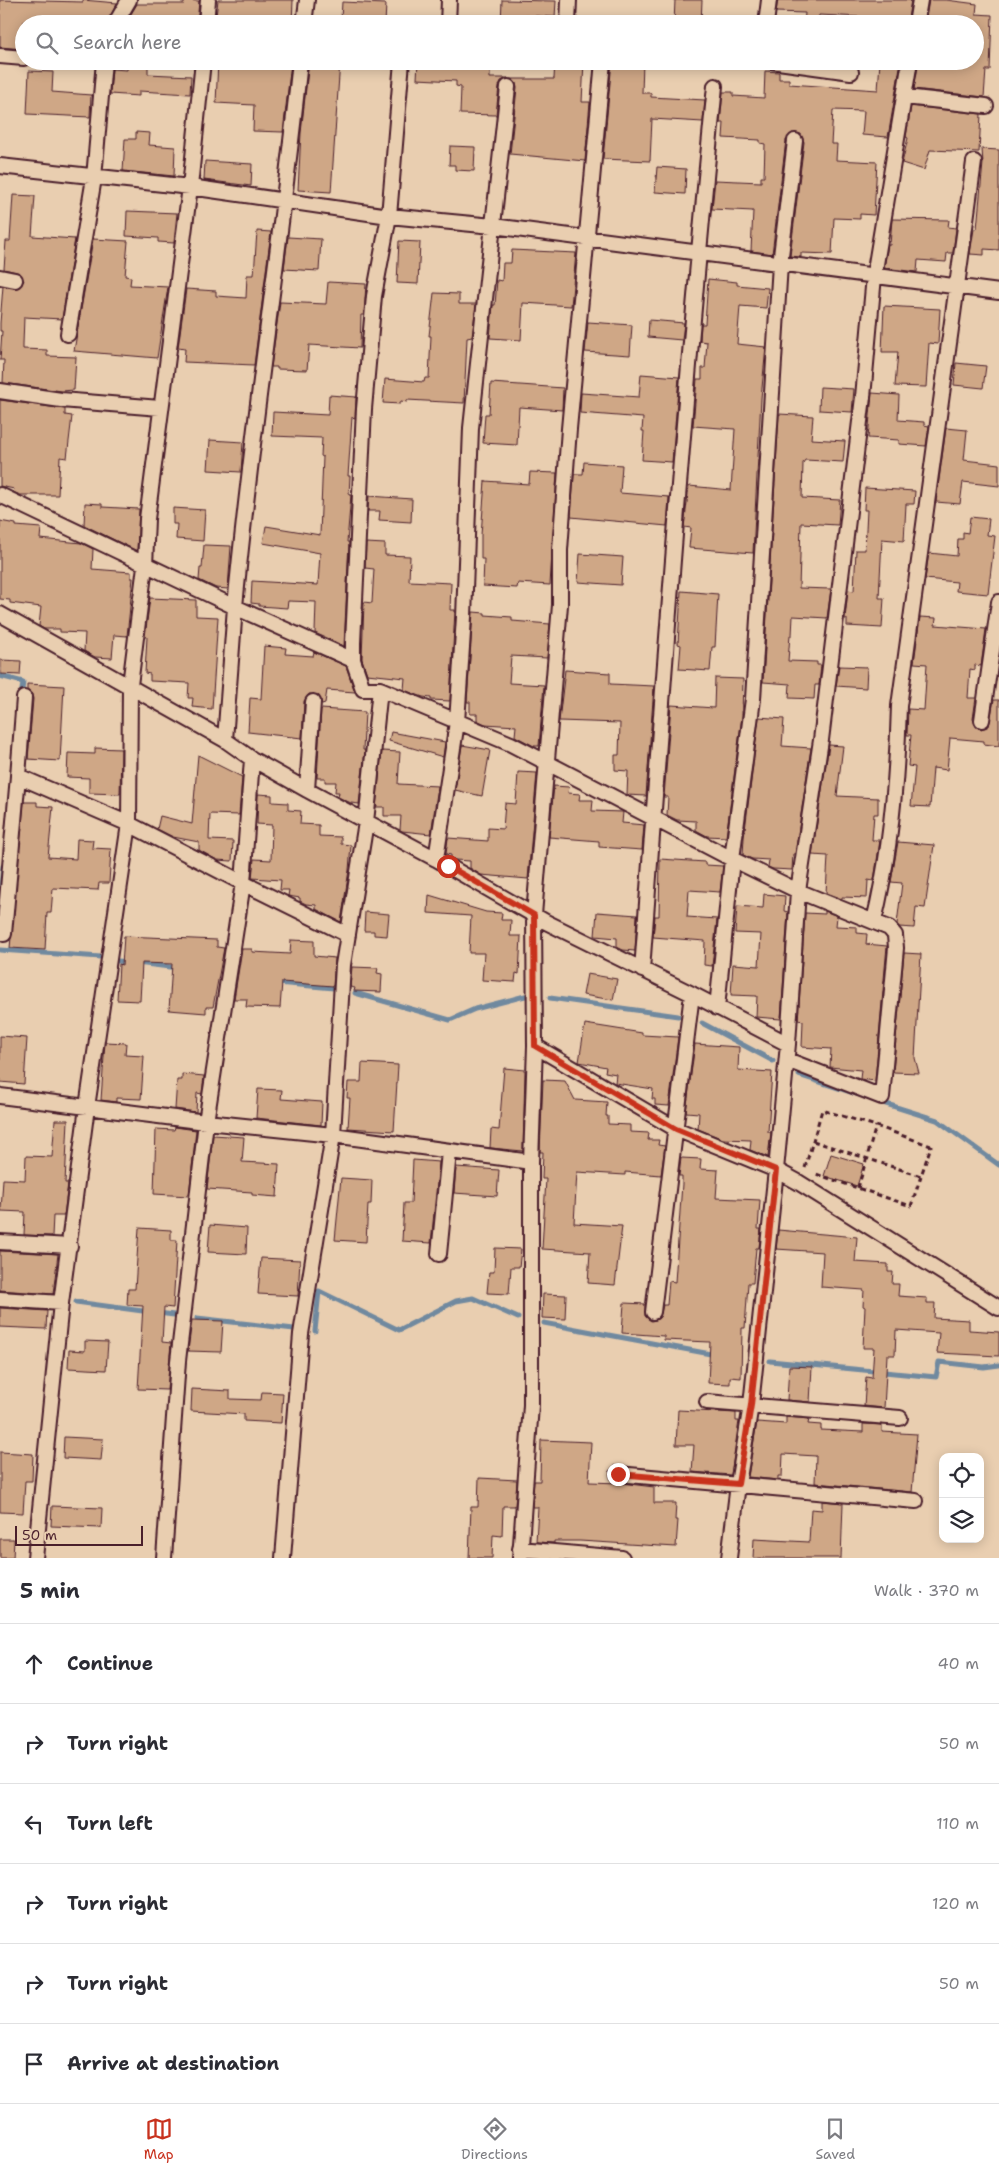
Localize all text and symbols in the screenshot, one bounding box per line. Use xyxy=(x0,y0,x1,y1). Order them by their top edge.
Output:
search box xyxy=(15,15,984,70)
icon: search xyxy=(33,29,61,57)
text: Search here xyxy=(73,30,182,55)
route start xyxy=(437,855,460,878)
map controls xyxy=(939,1453,984,1543)
button: locate xyxy=(939,1453,984,1498)
route end xyxy=(607,1463,630,1486)
button: layers xyxy=(939,1498,984,1543)
scale bar xyxy=(15,1523,142,1546)
text: 50 m xyxy=(22,1526,57,1544)
text: 5 min xyxy=(20,1577,80,1605)
text: Walk · 370 m xyxy=(874,1580,979,1601)
icon: ahead xyxy=(20,1650,48,1678)
text: Continue xyxy=(67,1651,153,1676)
text: 40 m xyxy=(937,1653,979,1674)
icon: right xyxy=(20,1730,48,1758)
text: Turn right xyxy=(67,1731,168,1756)
text: 50 m xyxy=(939,1733,979,1754)
icon: left xyxy=(20,1810,48,1838)
text: Turn left xyxy=(67,1811,153,1836)
text: 110 m xyxy=(936,1813,979,1834)
icon: right xyxy=(20,1890,48,1918)
text: Turn right xyxy=(67,1891,168,1916)
text: 120 m xyxy=(932,1893,979,1914)
icon: right xyxy=(20,1970,48,1998)
text: Turn right xyxy=(67,1971,168,1996)
text: 50 m xyxy=(939,1973,979,1994)
icon: arrive xyxy=(20,2050,48,2078)
text: Arrive at destination xyxy=(67,2051,279,2076)
tab: Map xyxy=(144,2115,174,2163)
tab: Directions xyxy=(461,2115,528,2163)
tab: Saved xyxy=(816,2115,855,2163)

